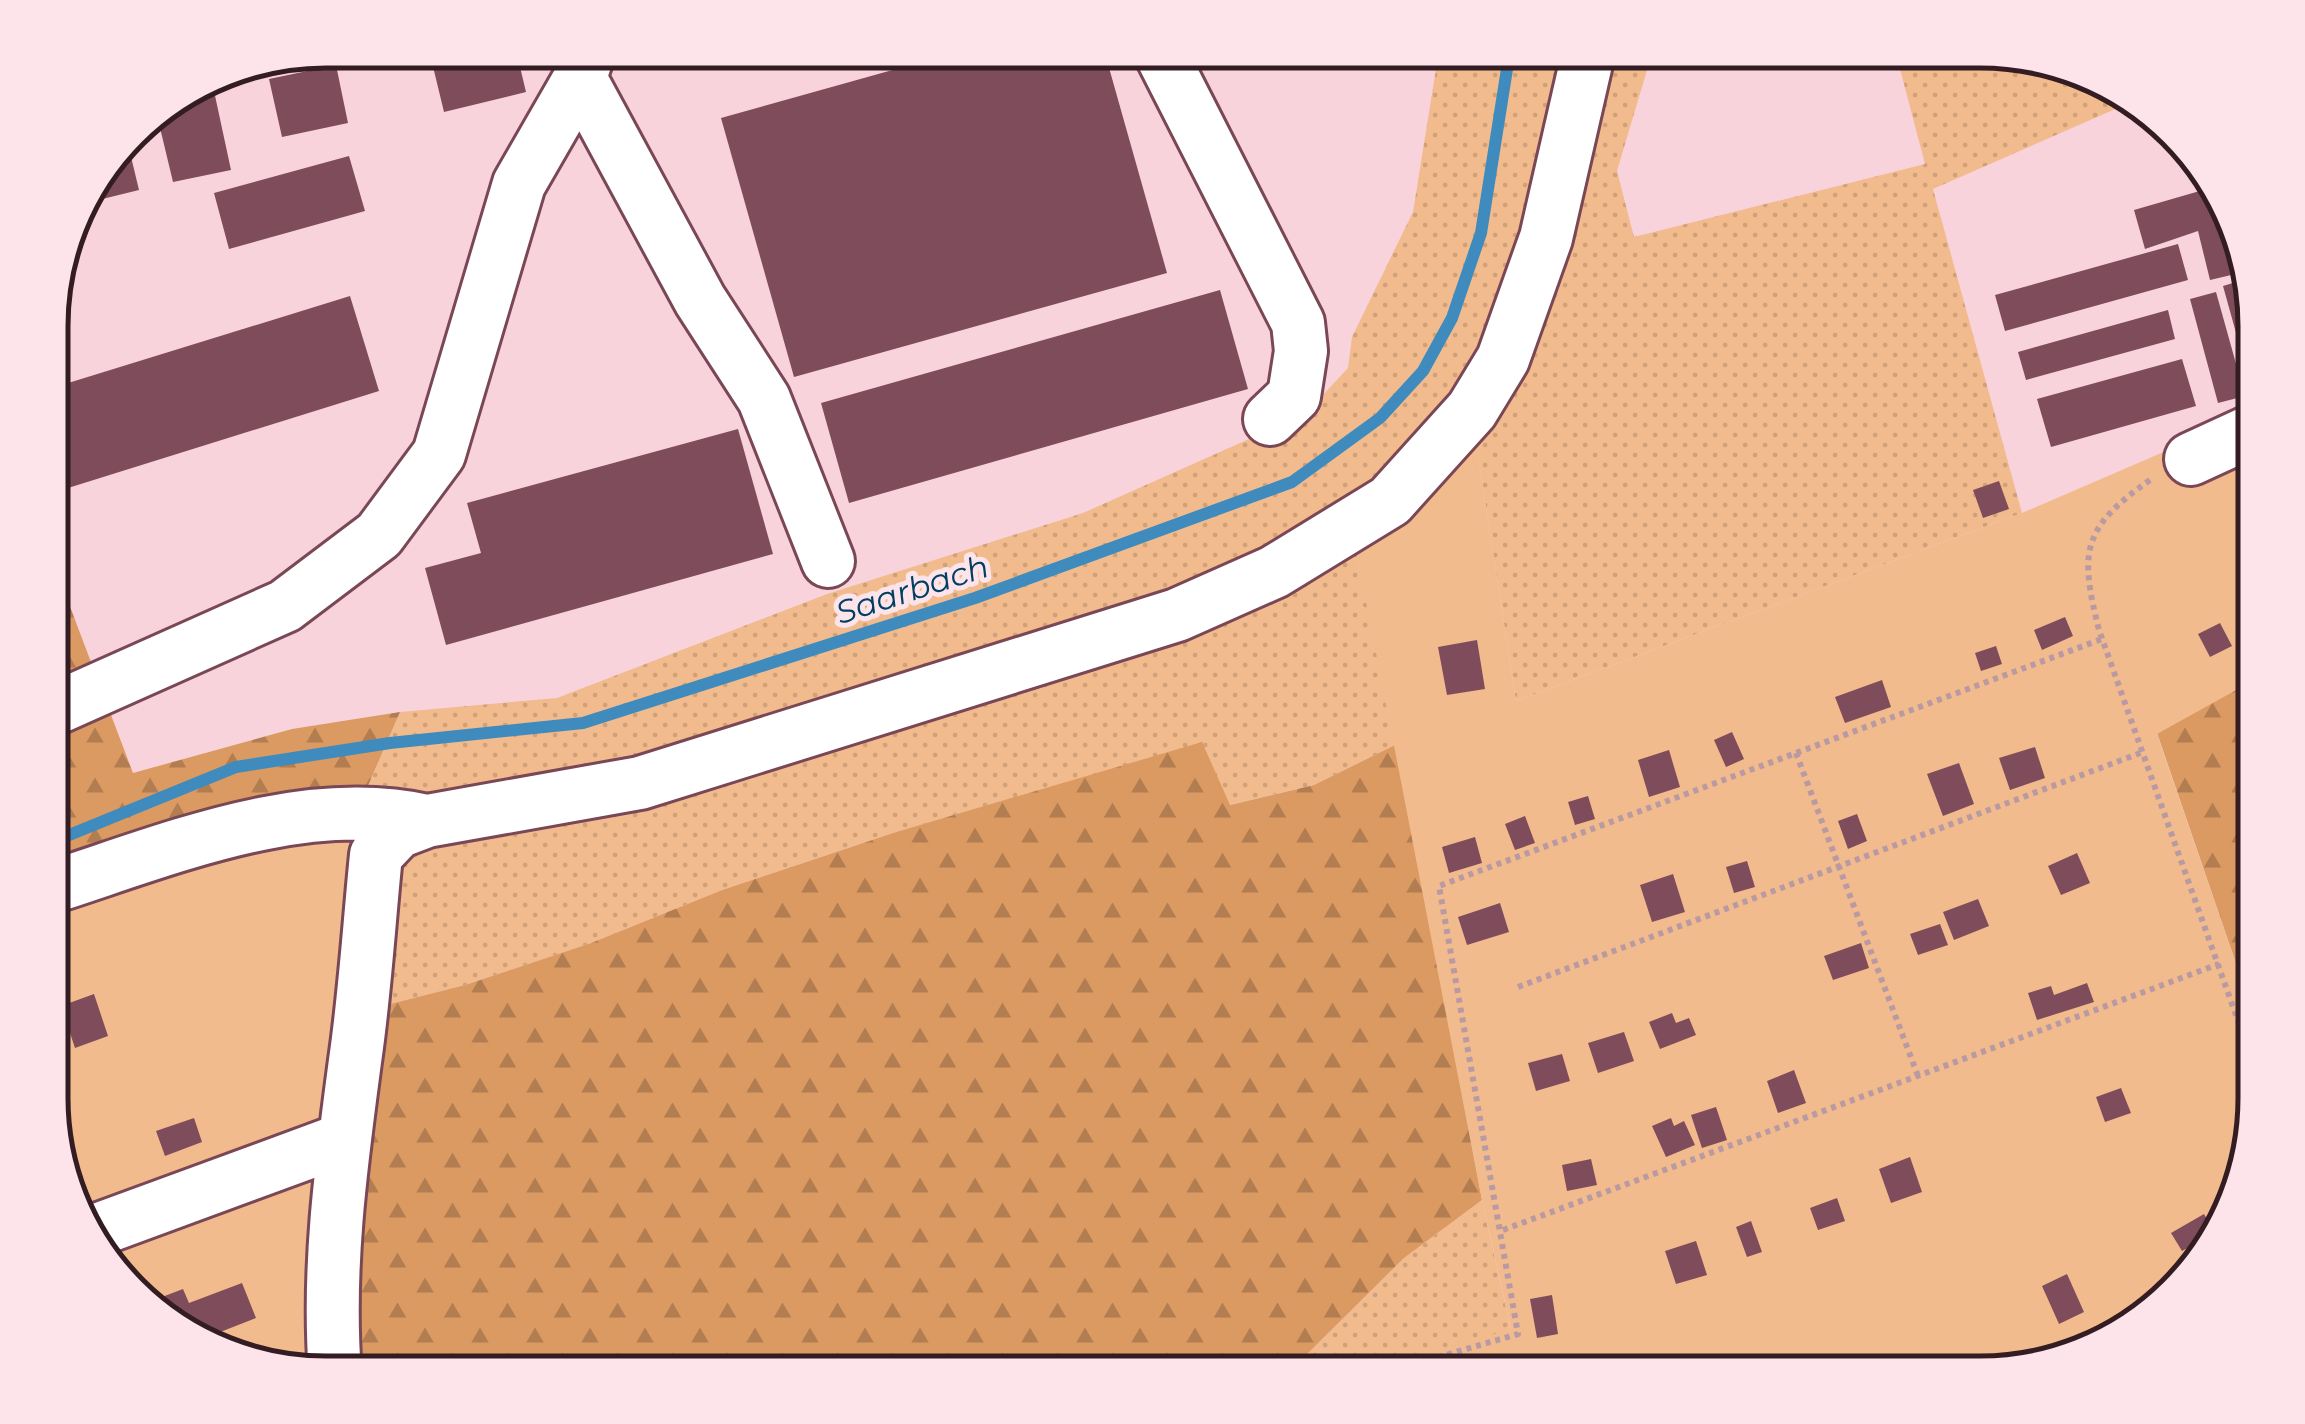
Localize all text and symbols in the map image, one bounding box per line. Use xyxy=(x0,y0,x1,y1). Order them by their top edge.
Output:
water label: Saarbach xyxy=(831,546,993,632)

